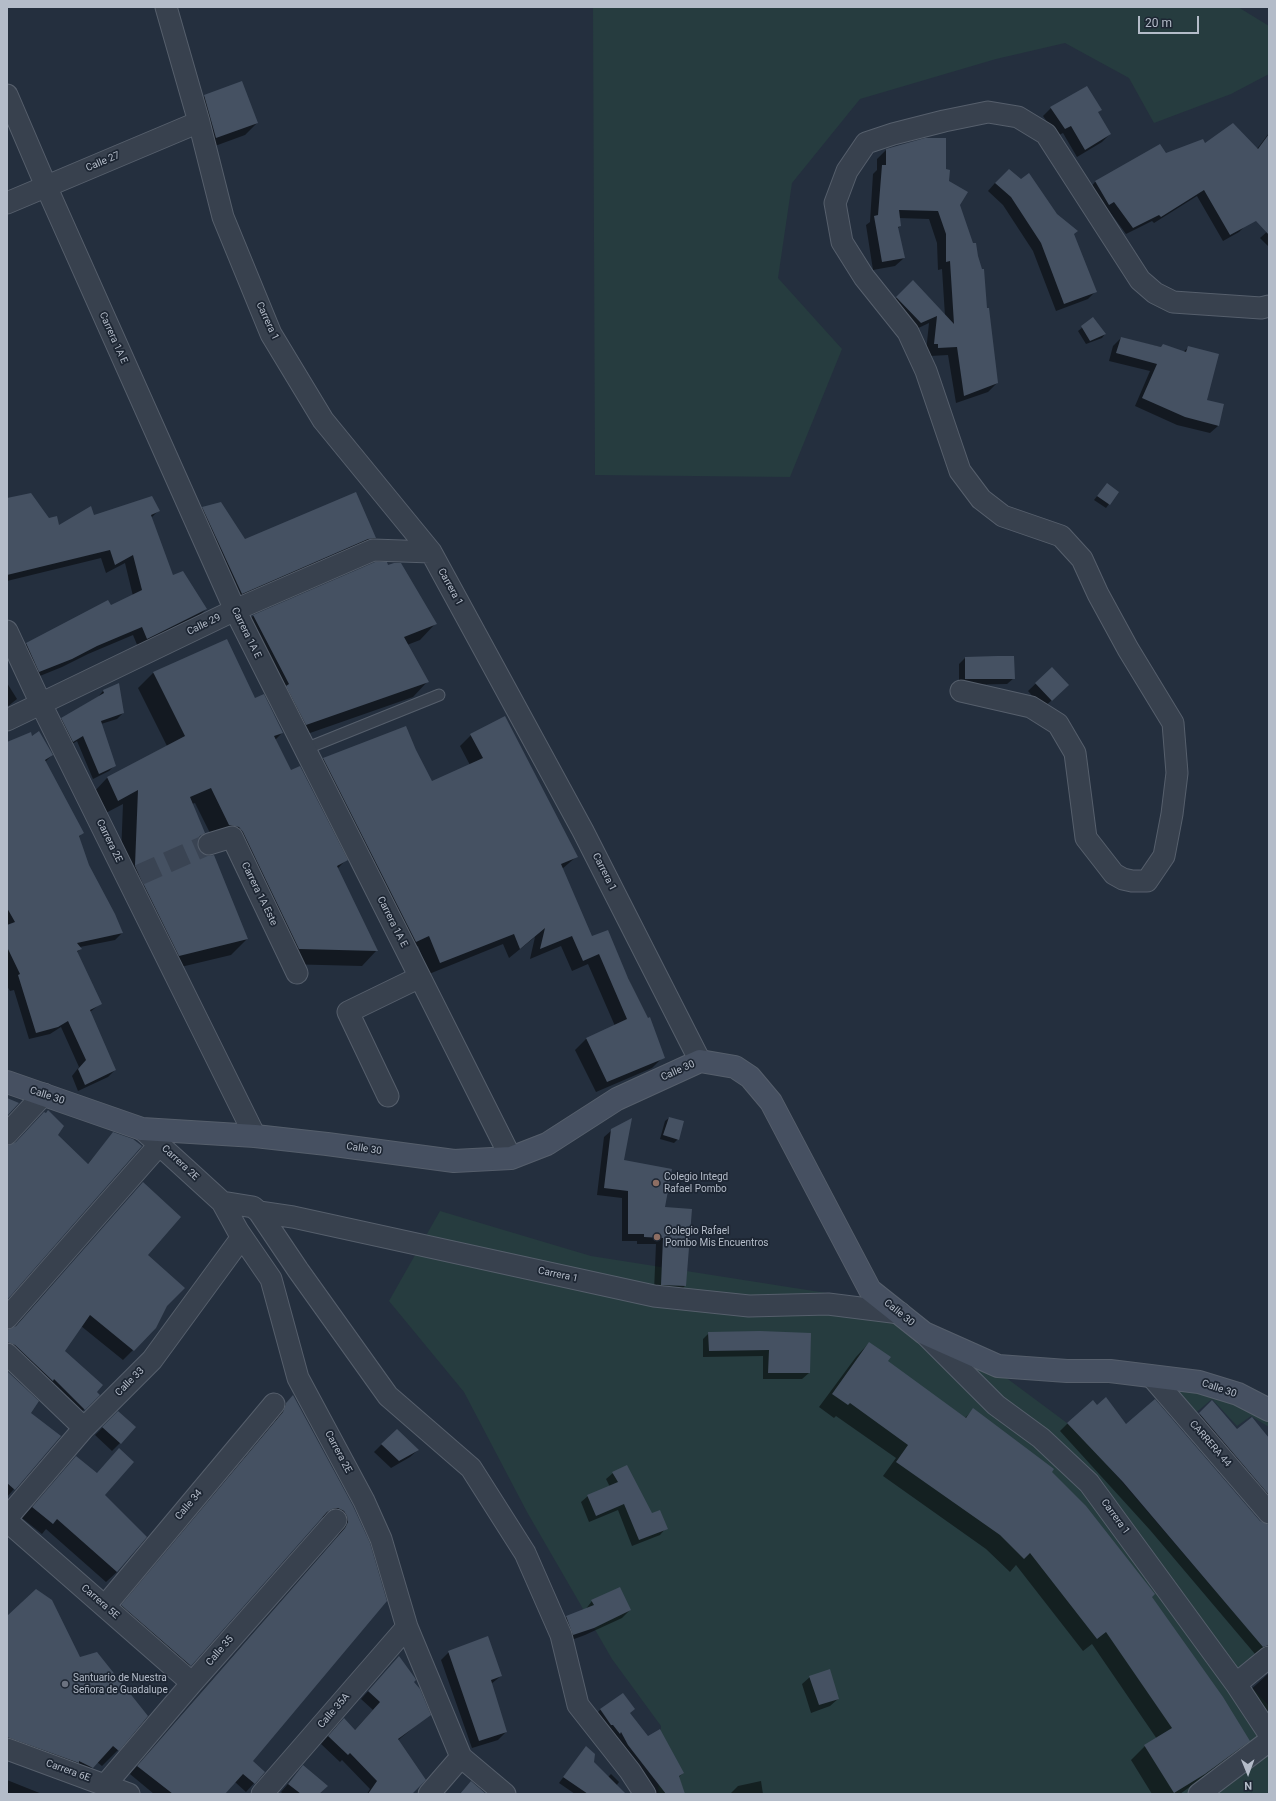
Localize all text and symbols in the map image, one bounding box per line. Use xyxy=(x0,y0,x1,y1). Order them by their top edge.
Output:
scale bar xyxy=(1140,8,1201,34)
text: 20 m xyxy=(1145,16,1172,30)
street label: Calle 27 xyxy=(84,149,122,175)
street label: Carrera 1 xyxy=(253,300,281,342)
street label: Carrera 1A E xyxy=(96,310,130,366)
street label: Carrera 1 xyxy=(435,566,465,608)
street label: Carrera 1A E xyxy=(228,605,264,661)
street label: Calle 29 xyxy=(185,612,223,638)
street label: Carrera 2E xyxy=(93,818,125,864)
street label: Carrera 1 xyxy=(589,851,619,893)
street label: Carrera 1A Este xyxy=(238,860,280,928)
street label: Carrera 1A E xyxy=(374,895,410,949)
street label: Calle 30 xyxy=(659,1058,697,1084)
street label: Calle 30 xyxy=(28,1085,66,1107)
street label: Calle 30 xyxy=(345,1141,383,1157)
street label: Carrera 2E xyxy=(159,1143,201,1183)
place label: Colegio Integd Rafael Pombo xyxy=(664,1171,728,1194)
marker: Colegio Integd Rafael Pombo xyxy=(651,1178,661,1188)
place label: Colegio Rafael Pombo Mis Encuentros xyxy=(665,1225,769,1248)
marker: Colegio Rafael Pombo Mis Encuentros xyxy=(652,1232,662,1242)
street label: Carrera 1 xyxy=(537,1265,579,1285)
street label: Calle 30 xyxy=(881,1297,917,1329)
street label: Calle 33 xyxy=(113,1365,147,1399)
street label: Calle 30 xyxy=(1200,1378,1238,1400)
street label: CARRERA 44 xyxy=(1187,1418,1233,1470)
street label: Carrera 2E xyxy=(322,1429,354,1475)
street label: Calle 34 xyxy=(173,1487,205,1523)
street label: Carrera 1 xyxy=(1098,1497,1132,1537)
street label: Carrera 5E xyxy=(79,1582,121,1622)
street label: Calle 35 xyxy=(204,1634,236,1668)
place label: Santuario de Nuestra Señora de Guadalupe xyxy=(73,1672,168,1696)
marker: Santuario de Nuestra Señora de Guadalupe xyxy=(60,1679,70,1689)
street label: Calle 35A xyxy=(316,1691,352,1731)
north arrow xyxy=(1228,1753,1268,1793)
street label: Carrera 6E xyxy=(44,1757,92,1785)
text: N xyxy=(1244,1779,1252,1792)

